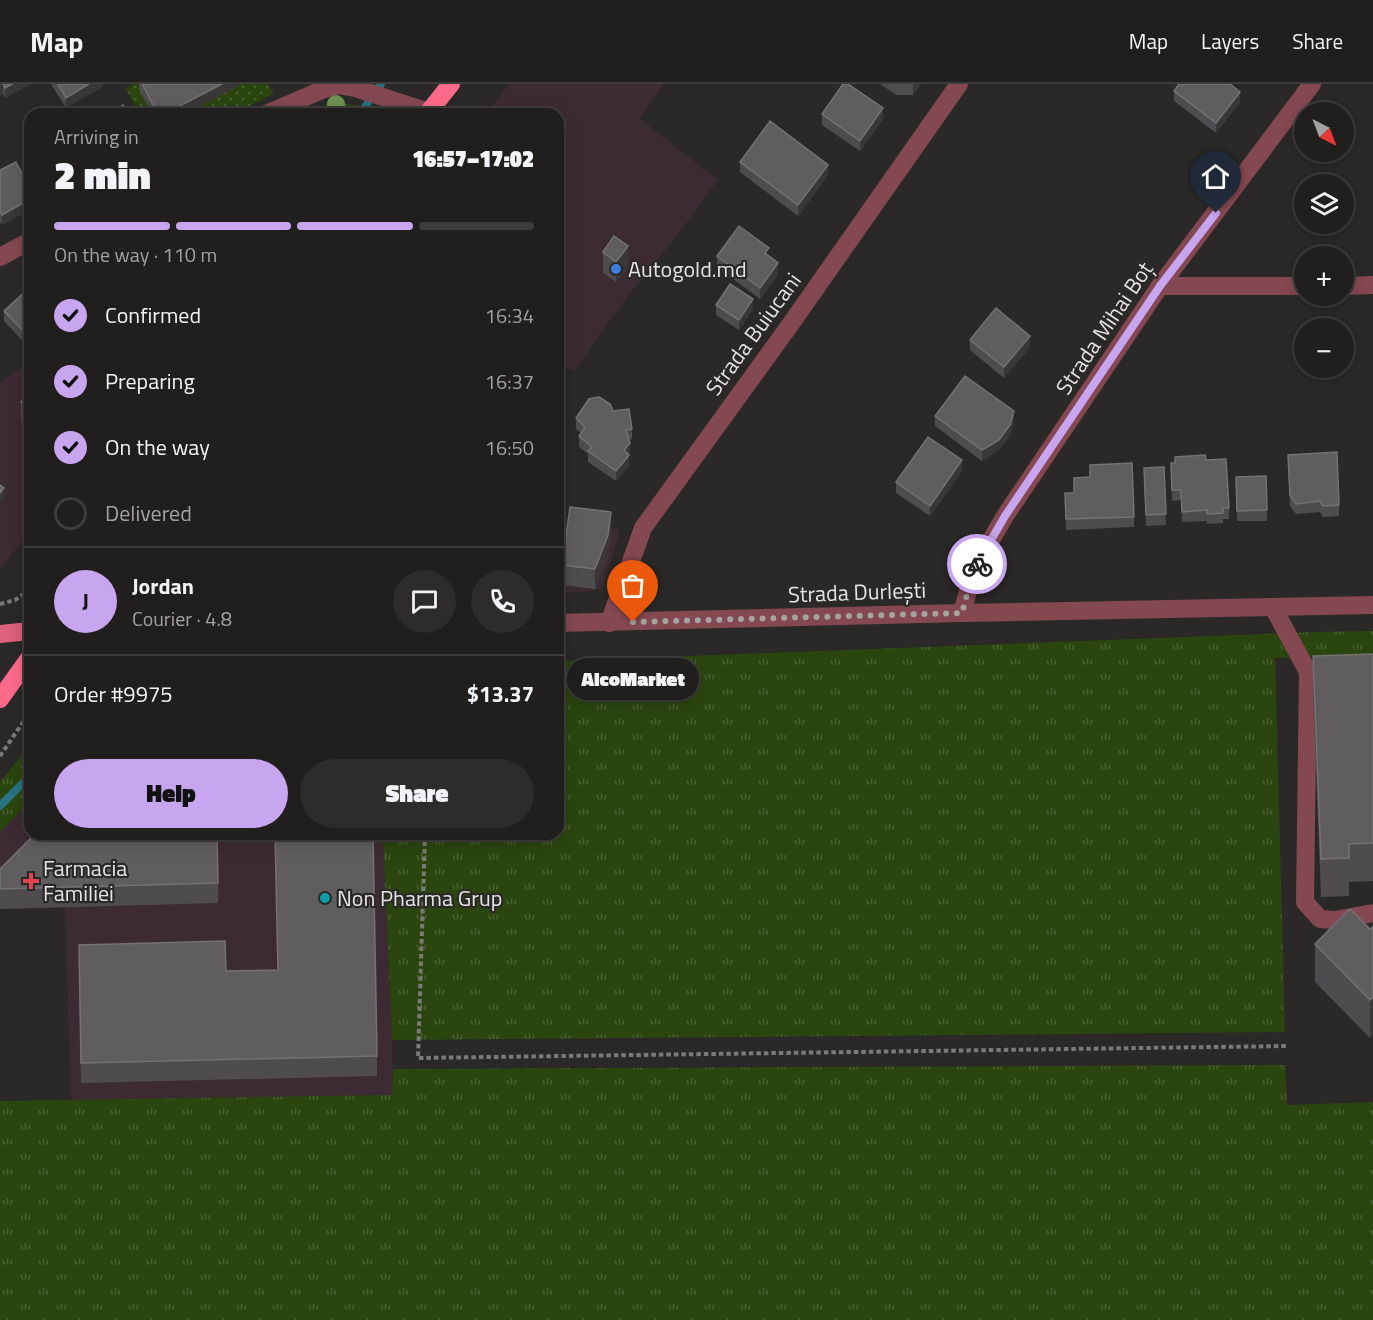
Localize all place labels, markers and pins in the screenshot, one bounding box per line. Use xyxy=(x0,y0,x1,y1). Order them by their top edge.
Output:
pin xyxy=(1190,151,1241,213)
place label: Autogold.md xyxy=(628,252,747,286)
marker: Autogold.md xyxy=(609,262,623,276)
pin xyxy=(607,560,658,622)
callout: AlcoMarket xyxy=(567,658,699,700)
place label: Farmacia Familiei xyxy=(43,851,127,910)
marker: Farmacia Familiei xyxy=(24,874,38,888)
place label: Non Pharma Grup xyxy=(337,881,502,915)
marker: Non Pharma Grup xyxy=(318,891,332,905)

